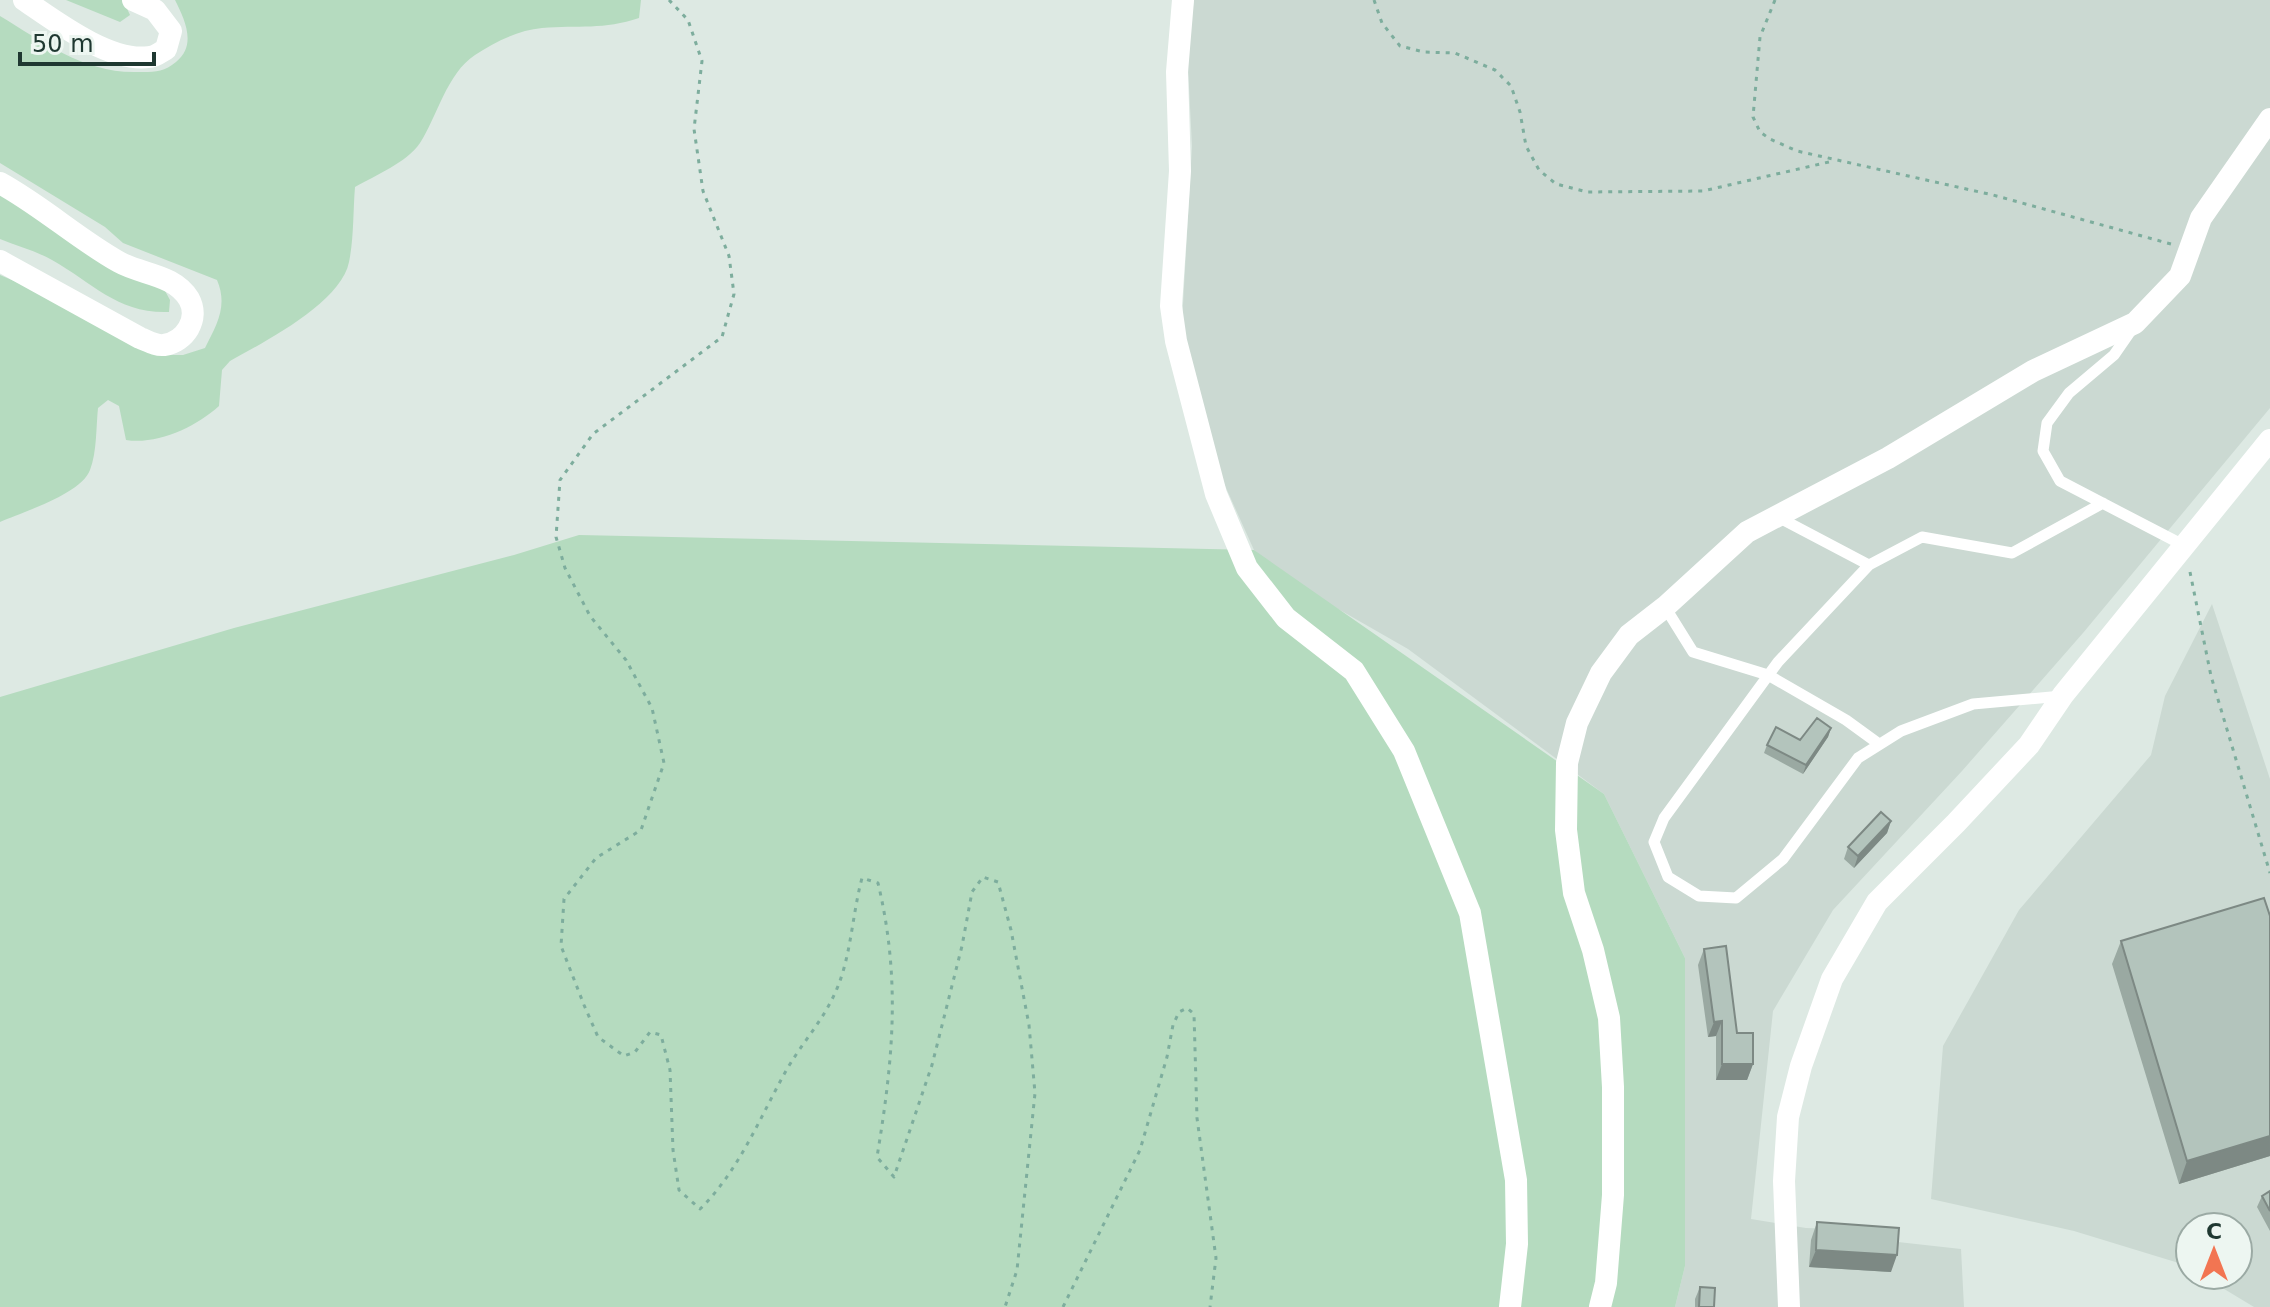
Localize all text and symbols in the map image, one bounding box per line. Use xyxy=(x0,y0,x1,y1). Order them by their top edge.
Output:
scale bar xyxy=(20,16,154,66)
text: 50 m xyxy=(32,30,94,58)
north arrow xyxy=(2174,1211,2254,1291)
text: С xyxy=(2206,1219,2222,1244)

